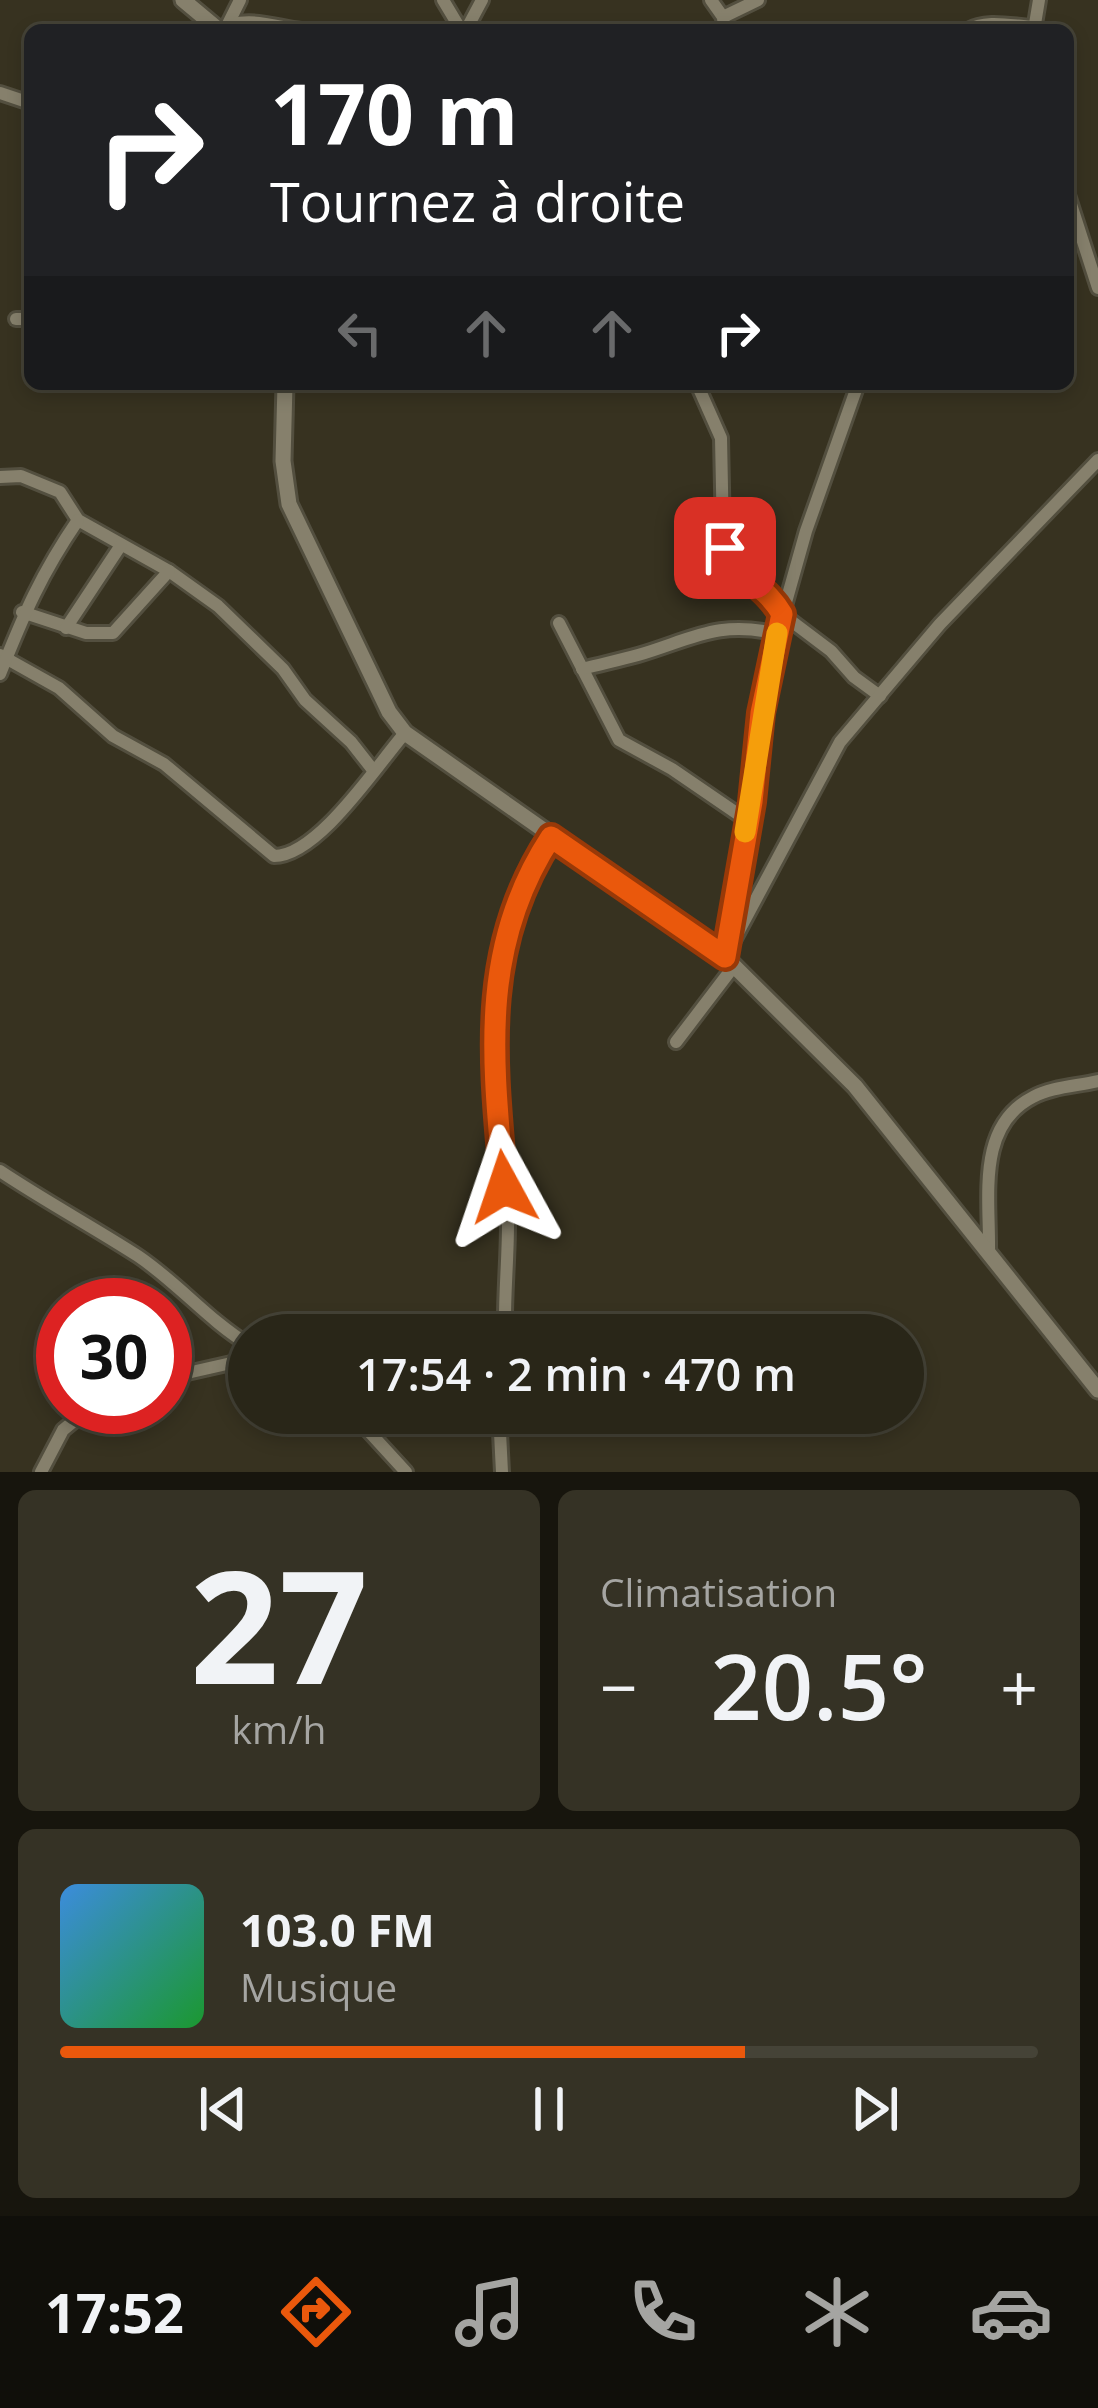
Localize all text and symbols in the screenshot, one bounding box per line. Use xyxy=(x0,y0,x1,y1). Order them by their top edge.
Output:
text: 170 m xyxy=(270,55,518,170)
icon: right xyxy=(72,72,228,228)
text: Tournez à droite xyxy=(270,164,685,238)
icon: left xyxy=(327,300,393,366)
icon: ahead xyxy=(453,300,519,366)
icon: ahead xyxy=(579,300,645,366)
icon: right xyxy=(705,300,771,366)
pin xyxy=(674,497,776,599)
icon: arrive xyxy=(692,515,758,581)
position arrow xyxy=(441,1124,567,1250)
speed limit sign: 30 xyxy=(36,1278,192,1434)
text: 17:54 · 2 min · 470 m xyxy=(356,1343,796,1404)
text: 27 xyxy=(190,1517,368,1730)
text: Climatisation xyxy=(600,1565,837,1618)
text: 20.5° xyxy=(710,1624,928,1746)
text: − xyxy=(600,1641,638,1731)
text: + xyxy=(1000,1641,1038,1731)
text: km/h xyxy=(232,1702,326,1755)
text: 103.0 FM xyxy=(240,1899,435,1960)
text: Musique xyxy=(240,1960,397,2013)
icon: previous xyxy=(190,2076,256,2142)
icon: pause xyxy=(516,2076,582,2142)
icon: next xyxy=(842,2076,908,2142)
icon: directions xyxy=(274,2270,358,2354)
icon: music xyxy=(448,2270,532,2354)
icon: phone xyxy=(621,2270,705,2354)
icon: climate xyxy=(795,2270,879,2354)
icon: car xyxy=(969,2270,1053,2354)
text: 17:52 xyxy=(45,2275,184,2349)

